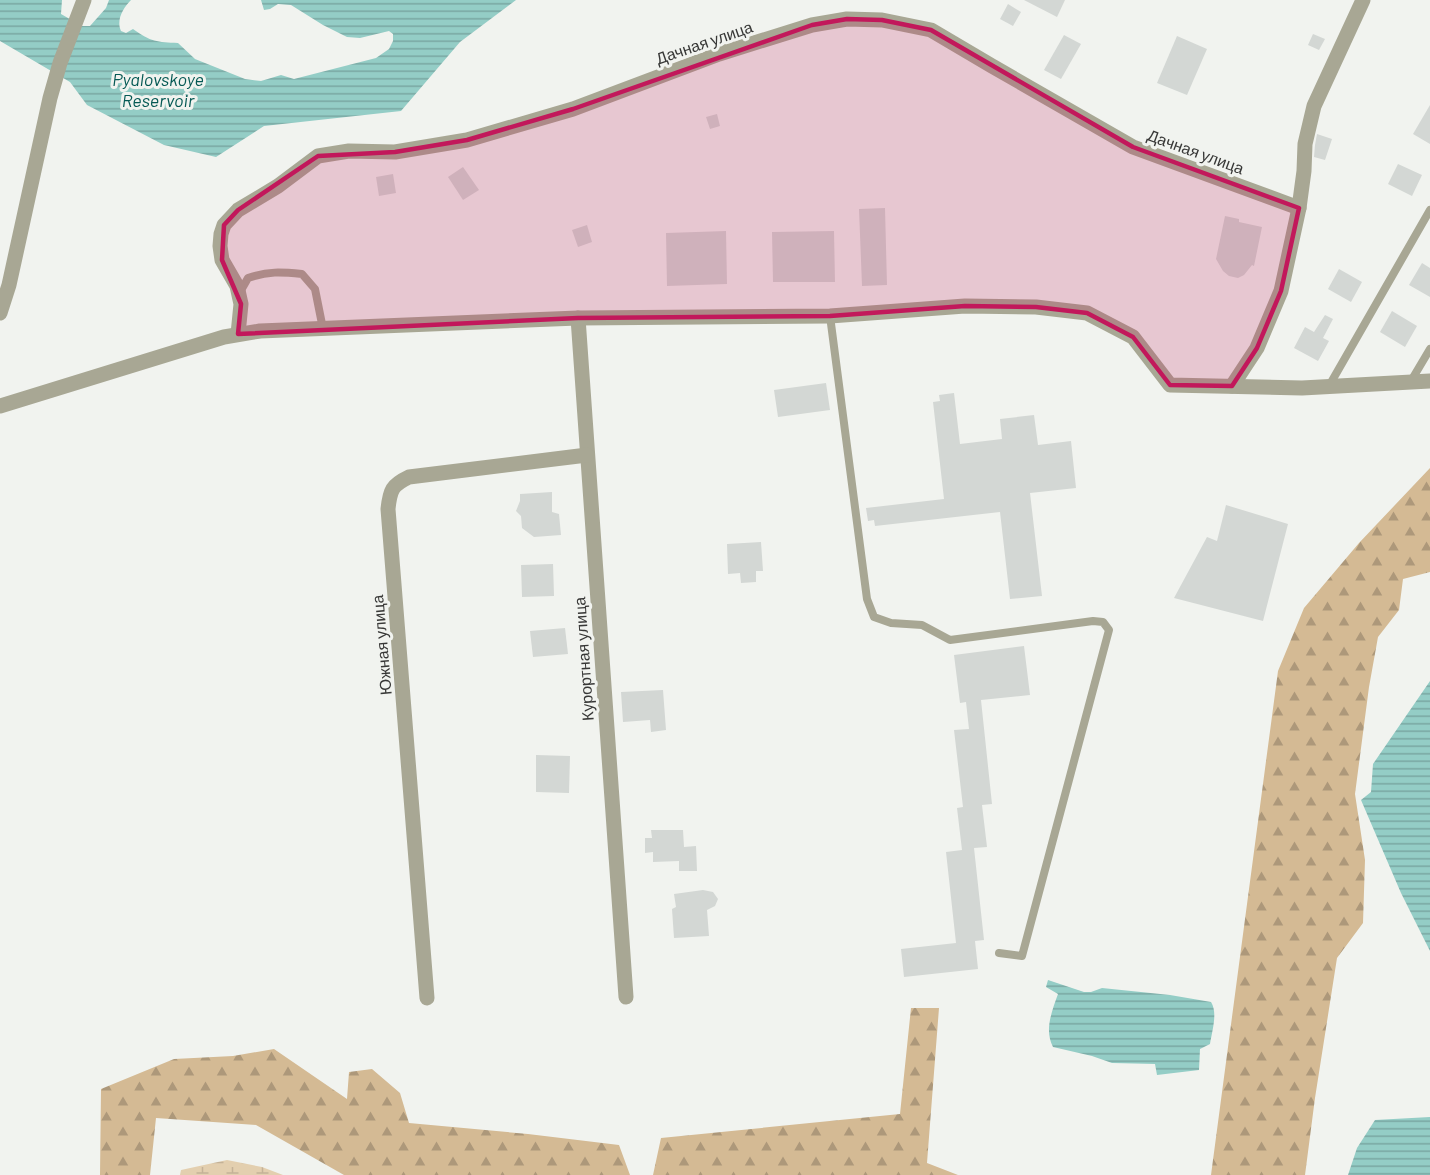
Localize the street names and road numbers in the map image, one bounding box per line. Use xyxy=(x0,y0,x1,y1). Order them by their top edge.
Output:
street label: Дачная улица xyxy=(653,16,755,67)
street label: Дачная улица xyxy=(1145,125,1247,177)
street label: Южная улица xyxy=(367,594,395,696)
street label: Курортная улица xyxy=(569,596,597,722)

